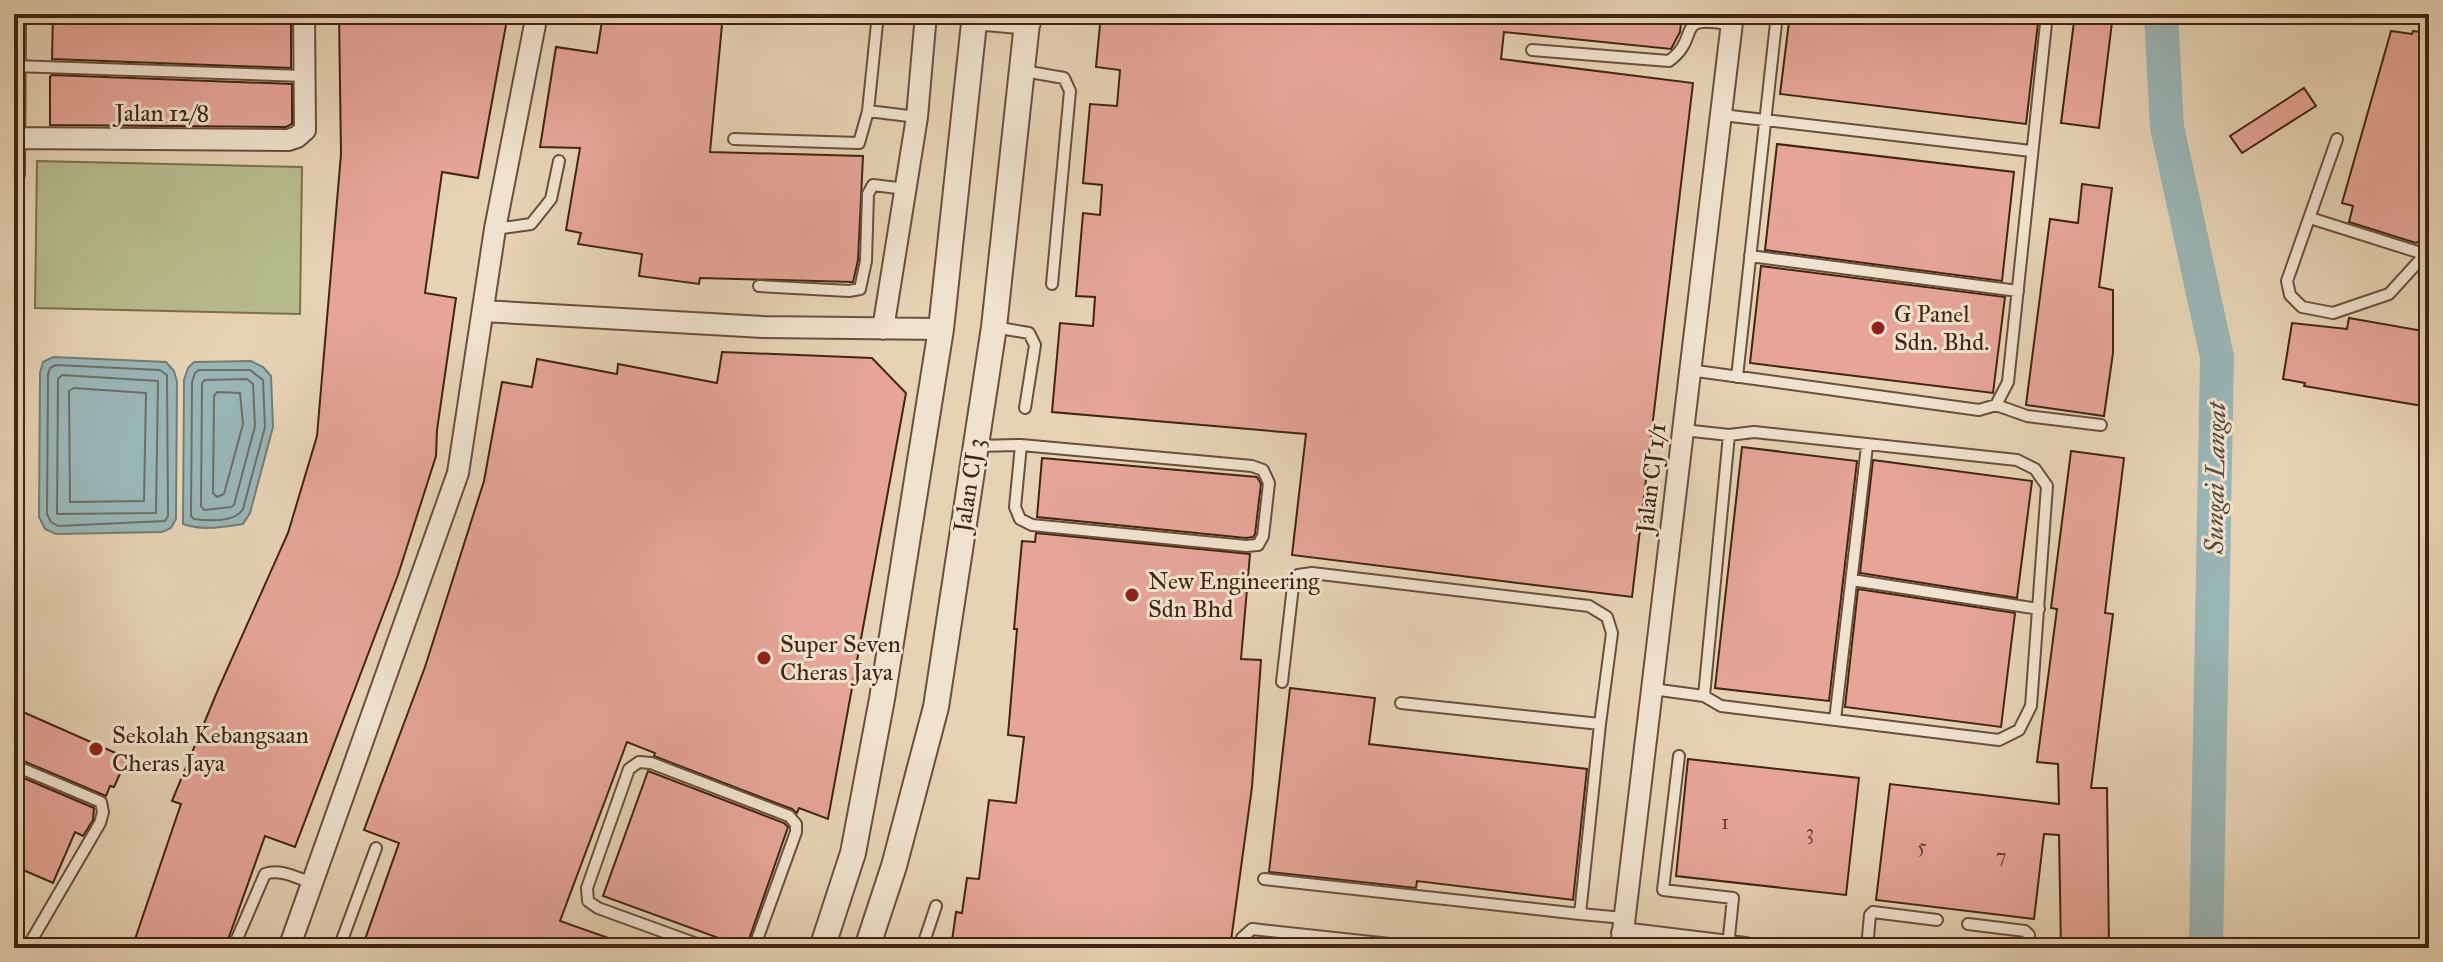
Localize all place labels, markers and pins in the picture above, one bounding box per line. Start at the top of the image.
place label: G Panel Sdn. Bhd. [1894,299,1989,357]
marker: G Panel Sdn. Bhd. [1869,319,1887,337]
place label: New Engineering Sdn Bhd [1148,566,1320,624]
marker: New Engineering Sdn Bhd [1123,586,1141,604]
place label: Super Seven Cheras Jaya [780,629,901,687]
marker: Super Seven Cheras Jaya [755,649,773,667]
place label: Sekolah Kebangsaan Cheras Jaya [112,720,309,778]
marker: Sekolah Kebangsaan Cheras Jaya [87,740,105,758]

